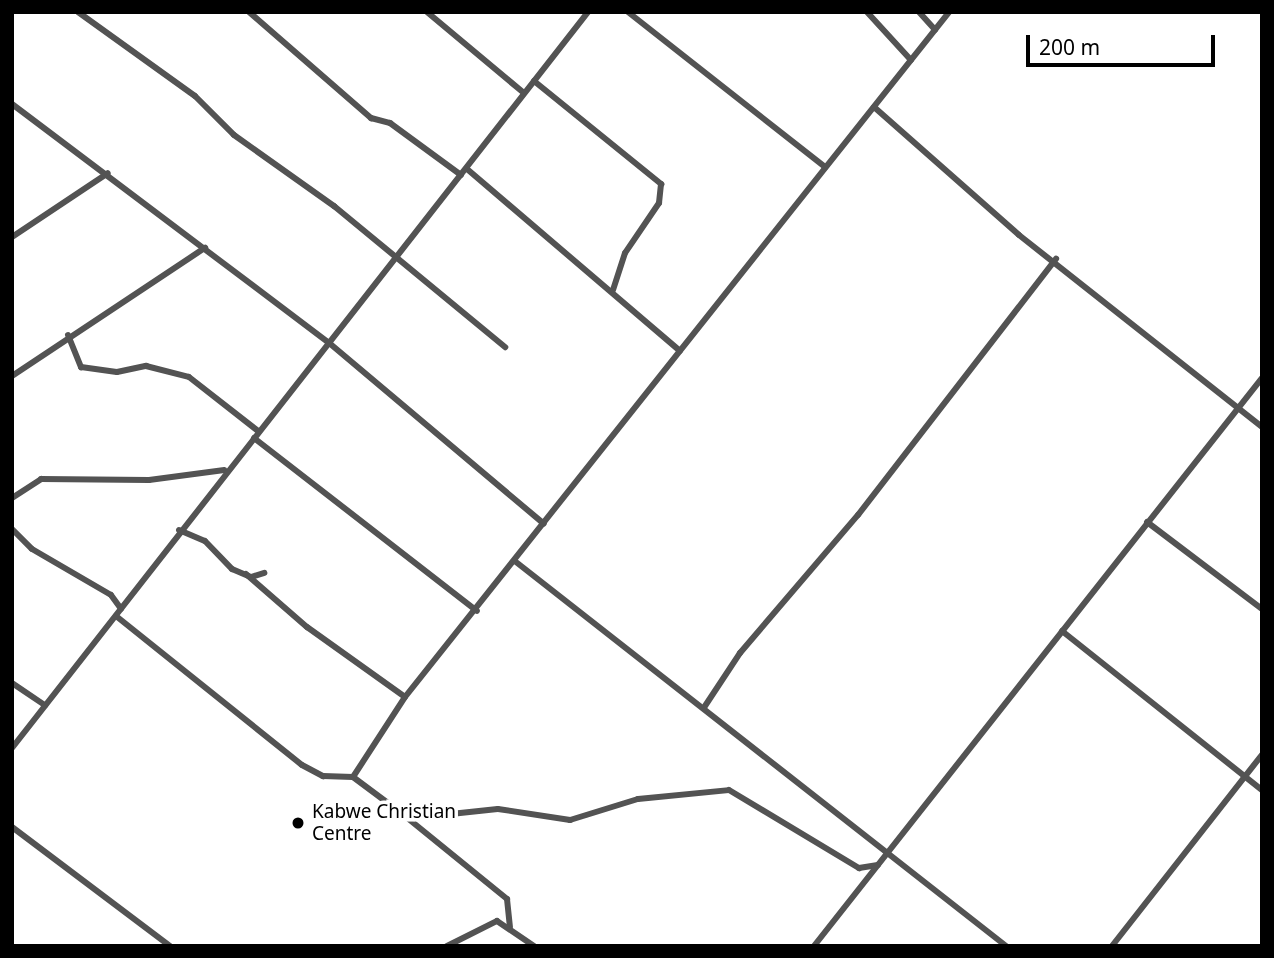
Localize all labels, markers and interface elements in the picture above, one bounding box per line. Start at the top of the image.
scale bar [1029,21,1218,65]
text: 200 m [1039,33,1100,61]
place label: Kabwe Christian Centre [312,801,456,845]
marker: Kabwe Christian Centre [290,815,306,831]

